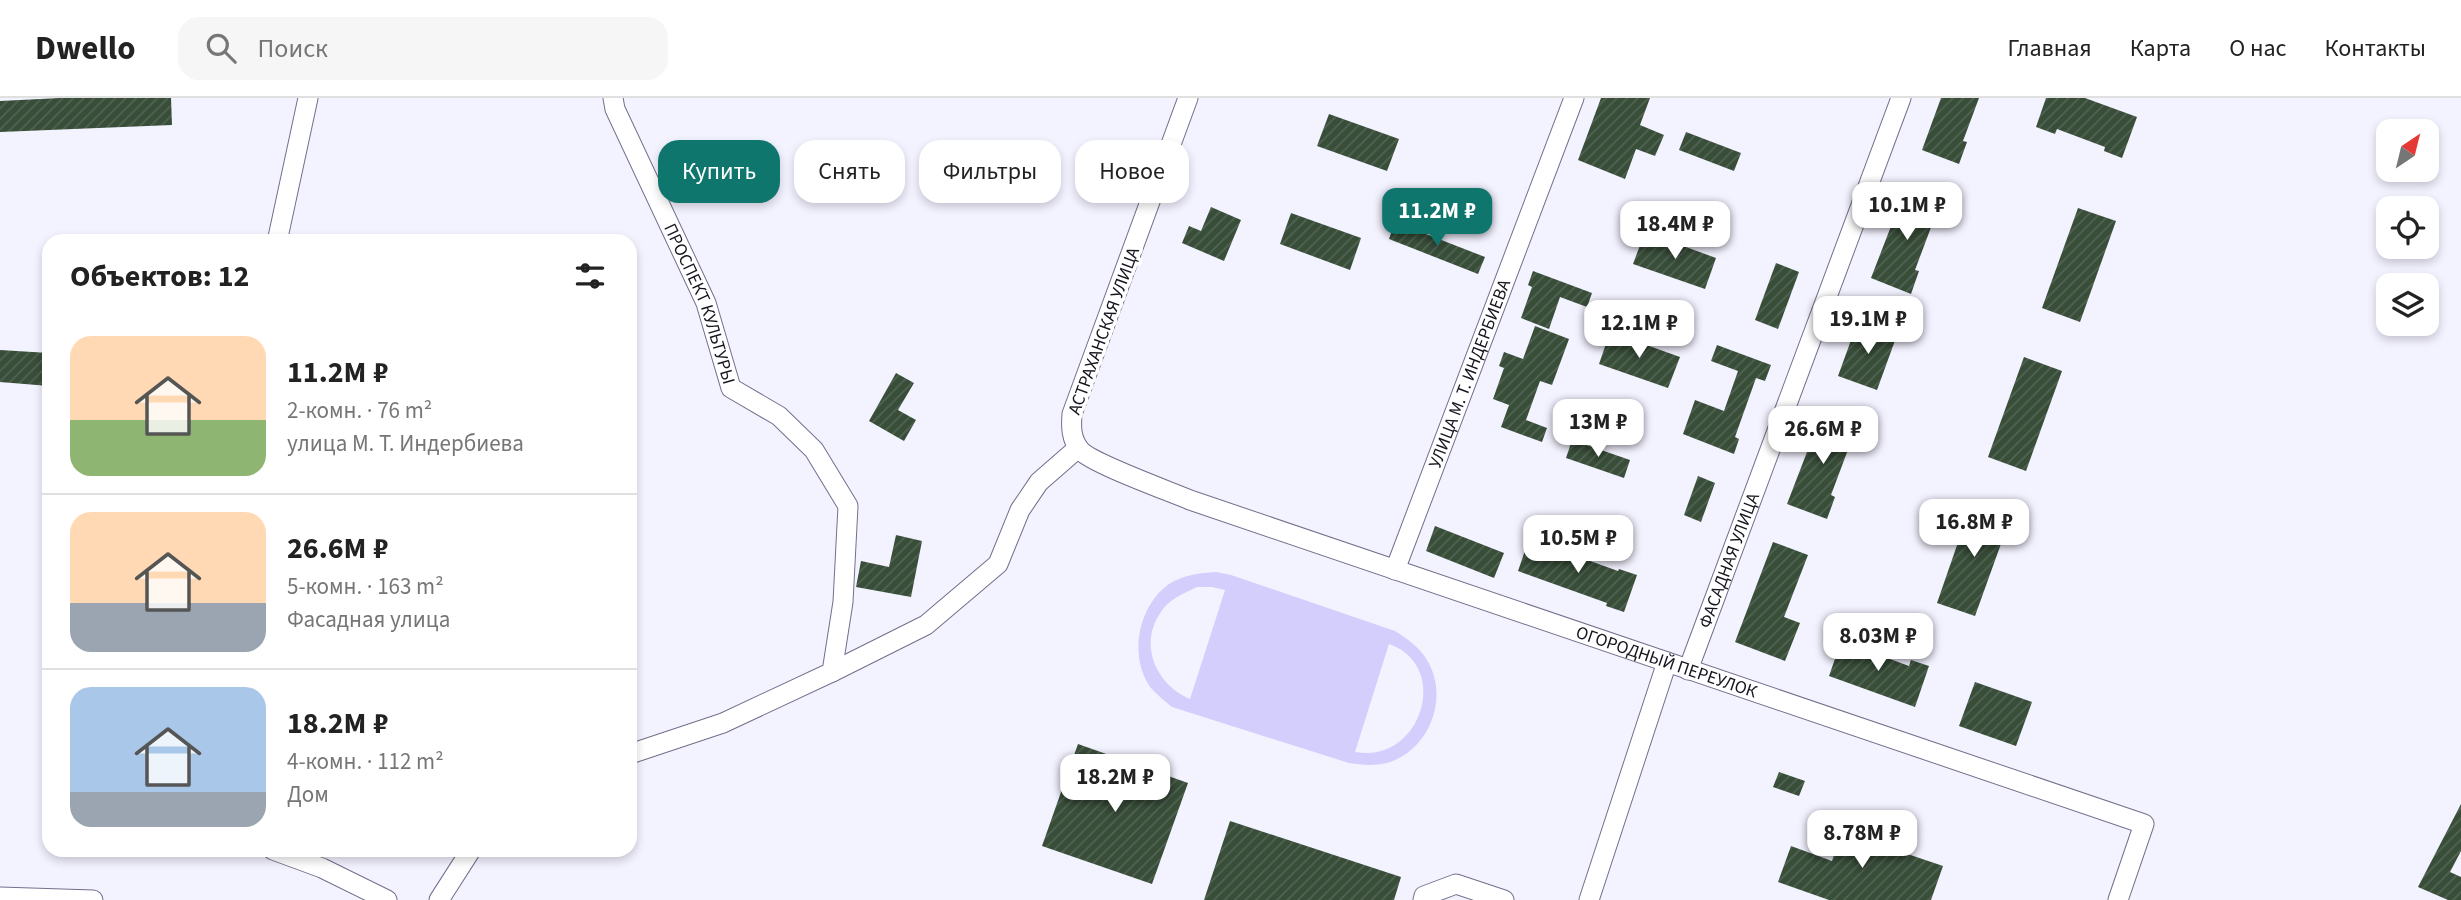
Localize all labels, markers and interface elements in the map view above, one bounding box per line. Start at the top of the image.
search box [178,17,668,80]
text: Dwello [35,25,136,72]
icon: search [202,29,240,67]
text: Поиск [258,30,328,67]
text: Главная [2007,31,2092,66]
text: Карта [2130,31,2191,66]
text: О нас [2229,31,2286,66]
text: Контакты [2324,31,2426,66]
north arrow [2376,119,2440,182]
map controls [2376,119,2439,336]
chip: Купить [658,140,780,203]
chip: Снять [794,140,905,203]
chip: Фильтры [919,140,1061,203]
chip: Новое [1075,140,1189,203]
pin: 10.1M ₽ [1842,183,1972,242]
pin: 11.2M ₽ [1372,188,1502,248]
text: 10.1M ₽ [1868,188,1946,221]
text: 11.2M ₽ [1398,194,1476,227]
button: locate [2376,196,2439,259]
pin: 18.4M ₽ [1610,202,1740,261]
text: 18.4M ₽ [1636,207,1714,240]
street label: ПРОСПЕКТ КУЛЬТУРЫ [658,219,742,387]
street label: АСТРАХАНСКАЯ УЛИЦА [1062,244,1146,418]
text: Объектов: 12 [70,255,249,298]
icon: filters [571,257,609,295]
button: layers [2376,273,2439,336]
street label: УЛИЦА М. Т. ИНДЕРБИЕВА [1422,275,1517,472]
pin: 19.1M ₽ [1803,296,1933,356]
pin: 12.1M ₽ [1574,300,1704,360]
text: 19.1M ₽ [1829,302,1907,335]
text: 12.1M ₽ [1600,306,1678,339]
text: 11.2M ₽ [287,351,388,394]
icon: home [126,364,210,448]
text: 2-комн. · 76 m² [287,394,432,427]
pin: 13M ₽ [1549,400,1647,459]
text: 13M ₽ [1569,405,1627,438]
pin: 26.6M ₽ [1758,406,1888,466]
text: 26.6M ₽ [1784,412,1862,445]
text: улица М. Т. Индербиева [287,427,524,460]
street label: ФАСАДНАЯ УЛИЦА [1692,489,1765,632]
pin: 16.8M ₽ [1909,500,2039,559]
text: 16.8M ₽ [1935,505,2013,538]
pin: 10.5M ₽ [1513,516,1643,575]
text: 10.5M ₽ [1539,521,1617,554]
text: 26.6M ₽ [287,527,388,570]
icon: home [126,540,210,624]
text: 5-комн. · 163 m² [287,570,444,603]
text: Фасадная улица [287,603,450,636]
pin: 8.03M ₽ [1813,614,1943,673]
text: 8.03M ₽ [1839,619,1917,652]
street label: ОГОРОДНЫЙ ПЕРЕУЛОК [1573,620,1761,704]
text: 18.2M ₽ [287,702,388,745]
icon: home [126,715,210,799]
text: 4-комн. · 112 m² [287,745,444,778]
pin: 18.2M ₽ [1050,754,1180,814]
text: 18.2M ₽ [1076,760,1154,793]
text: Дом [287,778,329,811]
pin: 8.78M ₽ [1797,810,1927,870]
text: 8.78M ₽ [1823,816,1901,849]

